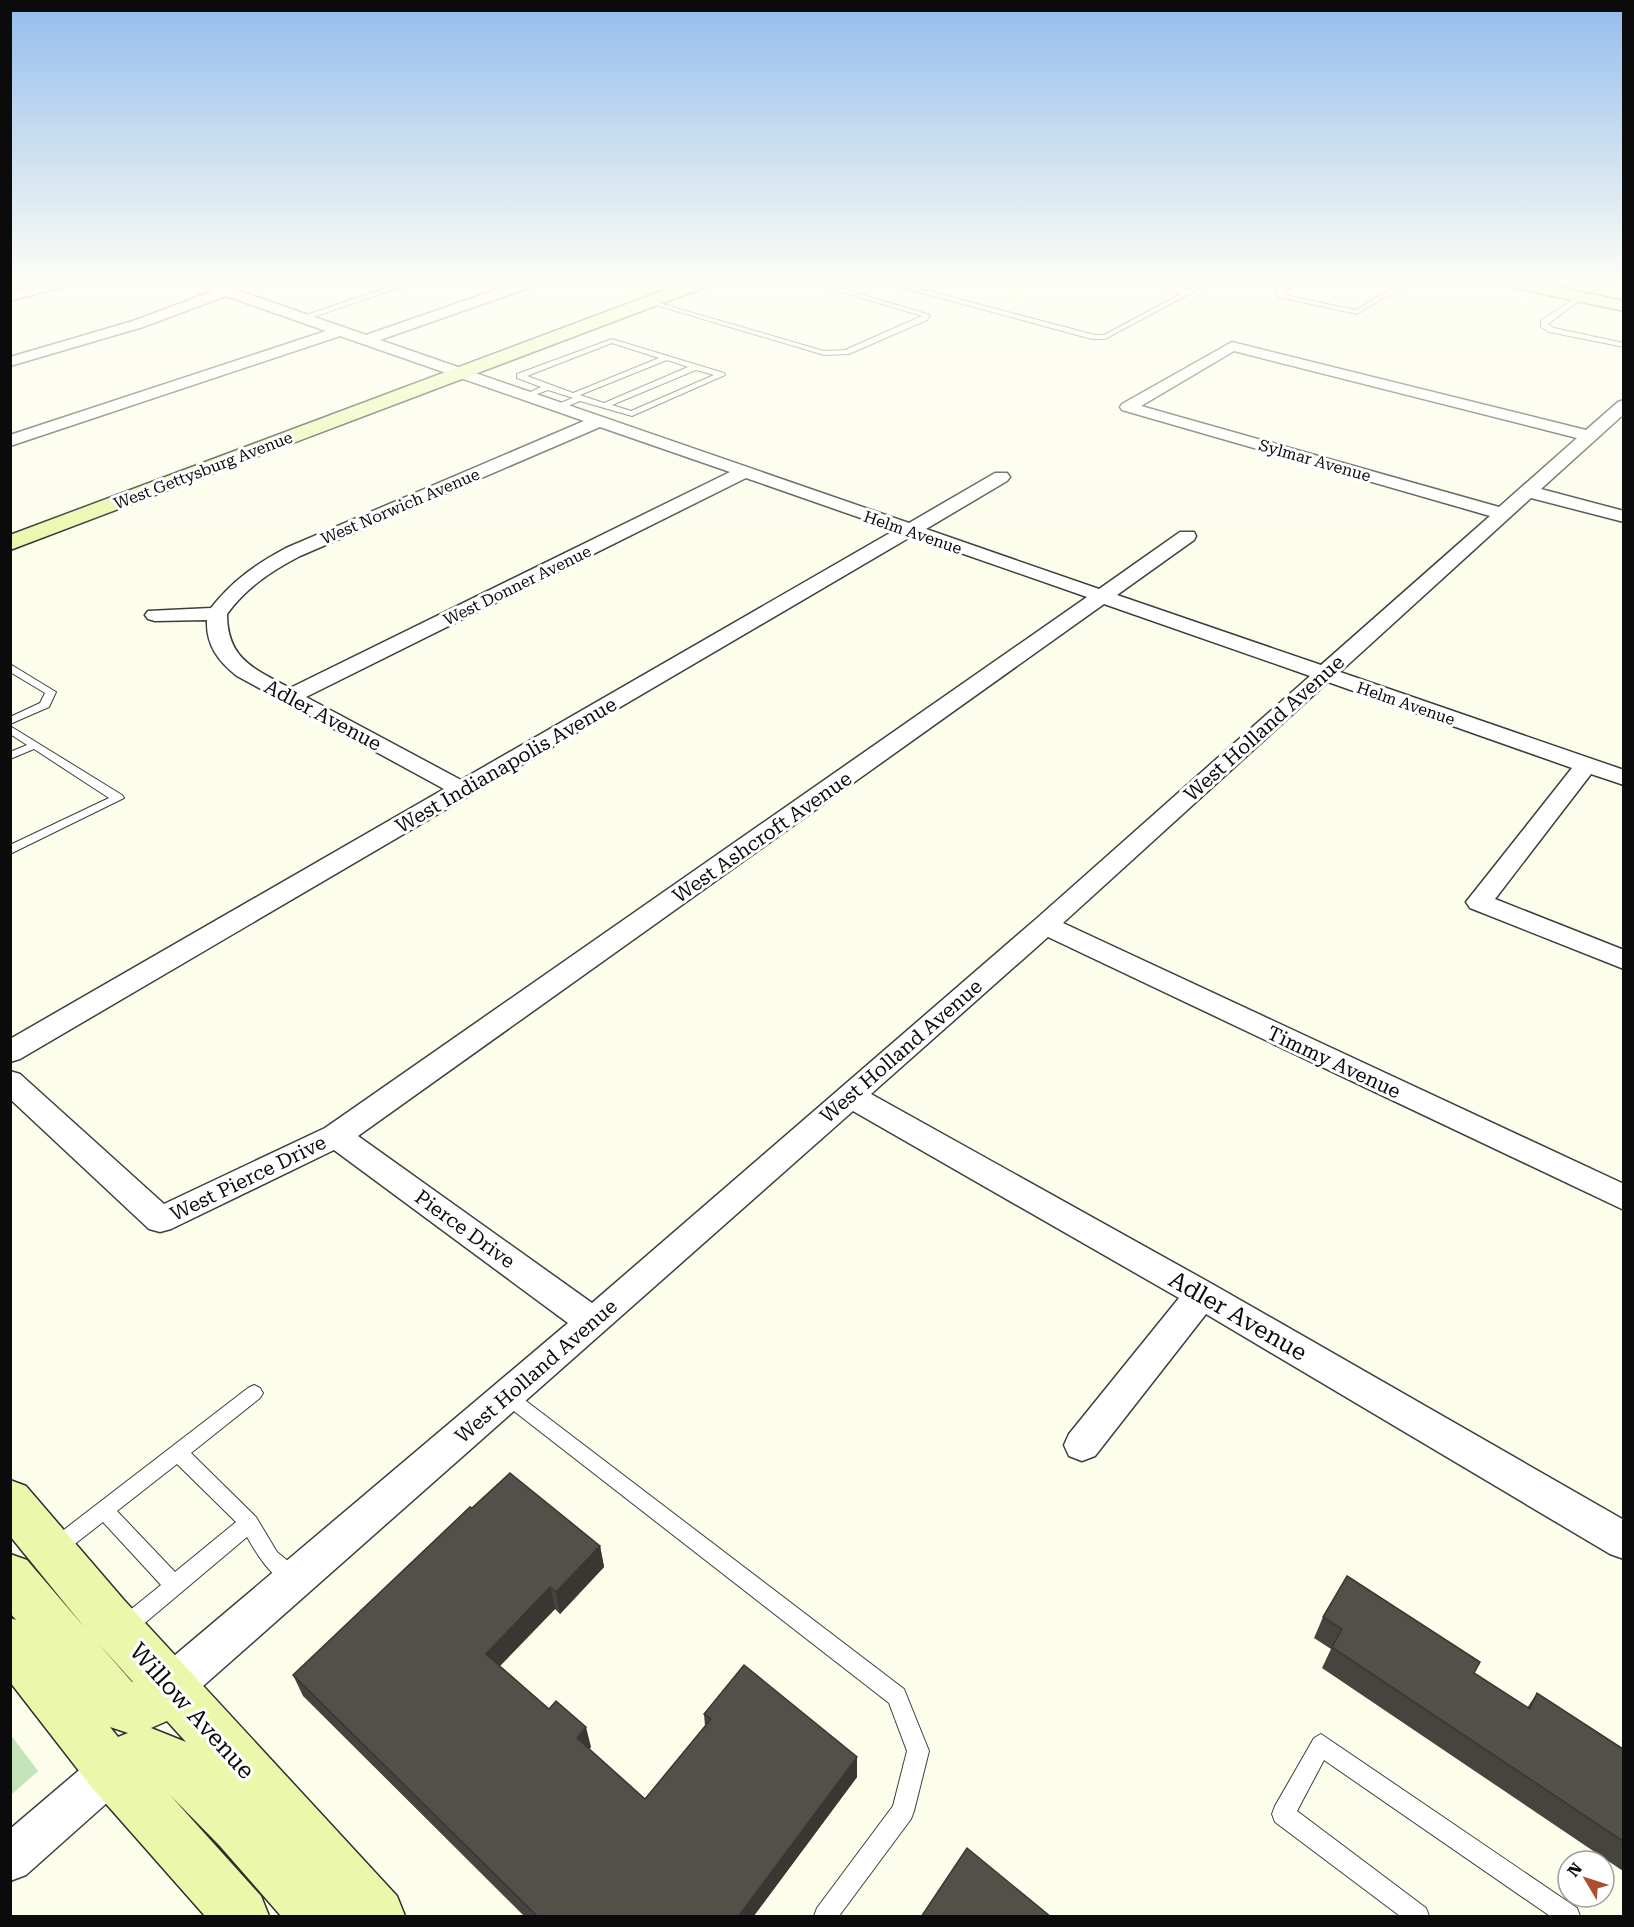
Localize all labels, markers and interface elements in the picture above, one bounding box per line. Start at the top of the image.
street label: West Gettysburg Avenue [111,428,295,513]
street label: Sylmar Avenue [1257,435,1373,486]
street label: West Norwich Avenue [318,464,483,548]
street label: Helm Avenue [861,507,965,558]
street label: West Donner Avenue [440,541,594,629]
street label: West Holland Avenue [1179,650,1349,806]
street label: Adler Avenue [260,674,386,756]
street label: Helm Avenue [1354,678,1458,729]
street label: West Indianapolis Avenue [391,692,621,838]
street label: West Ashcroft Avenue [668,766,856,908]
street label: West Holland Avenue [815,974,987,1128]
street label: Timmy Avenue [1263,1021,1405,1103]
street label: West Pierce Drive [166,1130,330,1226]
street label: Pierce Drive [410,1185,520,1273]
street label: Adler Avenue [1164,1265,1312,1367]
street label: West Holland Avenue [450,1294,622,1448]
street label: Willow Avenue [124,1637,260,1785]
north arrow [1556,1849,1616,1909]
text: N [1563,1859,1586,1881]

